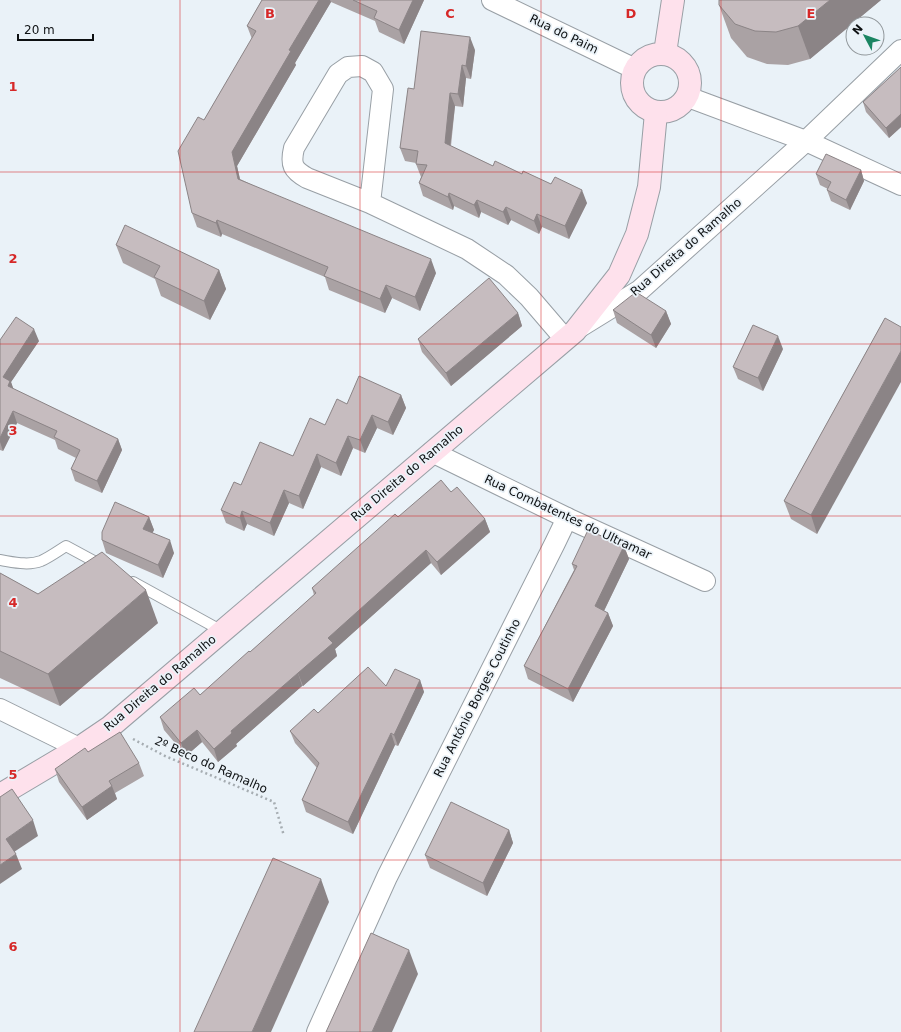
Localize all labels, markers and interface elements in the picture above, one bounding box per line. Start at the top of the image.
text: B [265,6,275,21]
text: C [445,6,455,21]
text: D [626,6,637,21]
text: E [807,6,815,21]
street label: Rua do Paim [527,11,601,57]
scale bar [18,16,93,42]
north arrow [845,16,885,56]
text: N [850,22,866,38]
text: 20 m [24,23,55,37]
text: 1 [8,79,18,94]
street label: Rua Direita do Ramalho [628,195,744,299]
text: 2 [8,251,18,266]
street label: Rua Direita do Ramalho [348,422,466,524]
text: 3 [8,423,18,438]
street label: Rua Combatentes do Ultramar [482,472,654,562]
text: 4 [8,595,18,610]
street label: Rua António Borges Coutinho [431,616,523,780]
street label: Rua Direita do Ramalho [101,632,219,734]
street label: 2º Beco do Ramalho [152,734,270,796]
text: 5 [8,767,18,782]
text: 6 [8,939,18,954]

